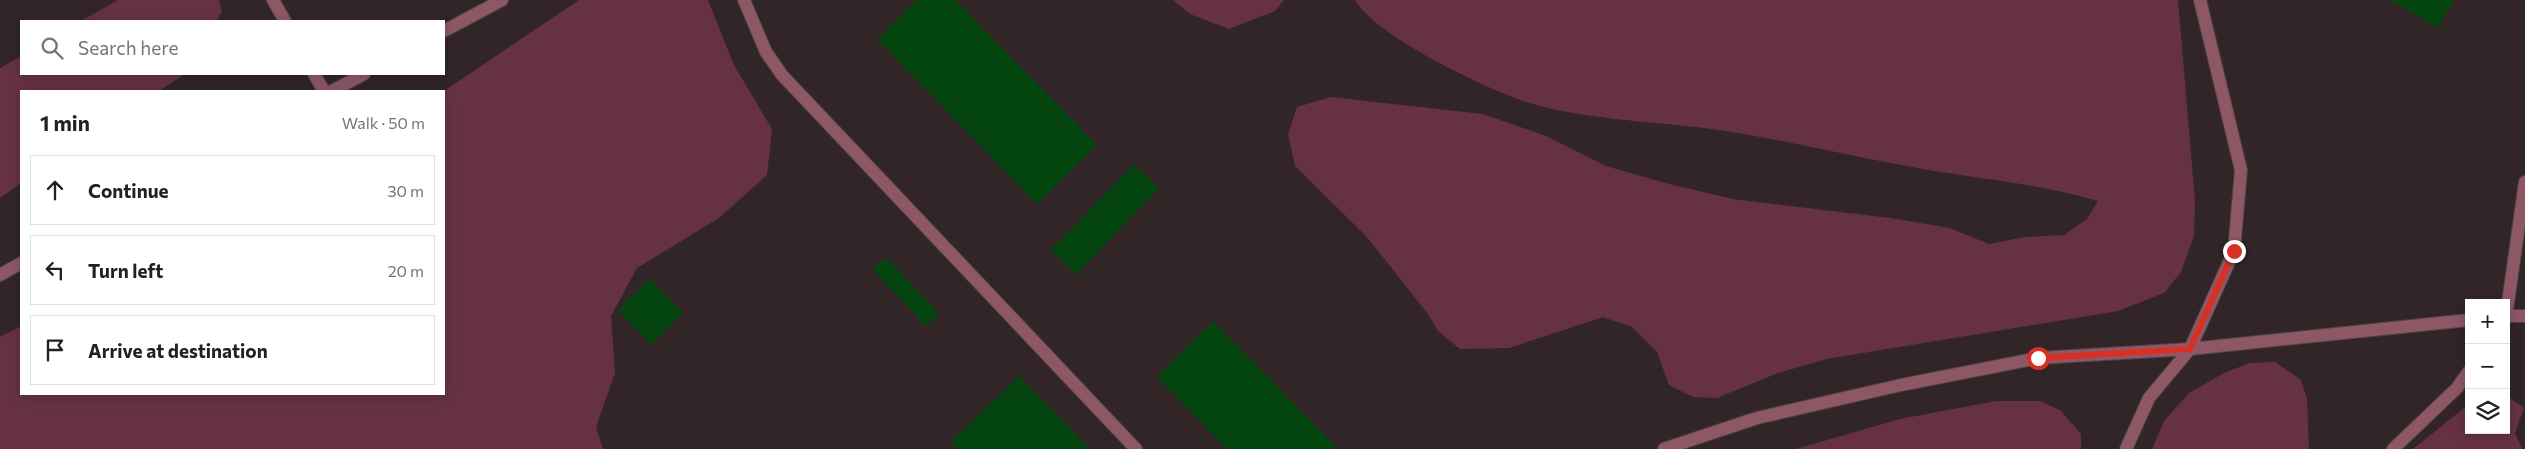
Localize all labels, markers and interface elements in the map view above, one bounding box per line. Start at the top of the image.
search box [20,20,445,75]
icon: search [38,34,66,62]
text: Search here [78,36,178,59]
text: 1 min [40,110,90,135]
text: Walk · 50 m [342,113,425,132]
icon: ahead [41,176,69,204]
text: Continue [88,179,168,202]
text: 30 m [387,181,424,200]
route end [2223,240,2246,263]
icon: left [41,256,69,284]
text: Turn left [88,259,163,282]
text: 20 m [388,261,424,280]
map controls [2465,299,2510,434]
button: + [2465,299,2510,344]
icon: arrive [41,336,69,364]
text: Arrive at destination [88,339,268,362]
button: − [2465,344,2510,389]
route start [2027,347,2050,370]
button: layers [2465,389,2510,434]

